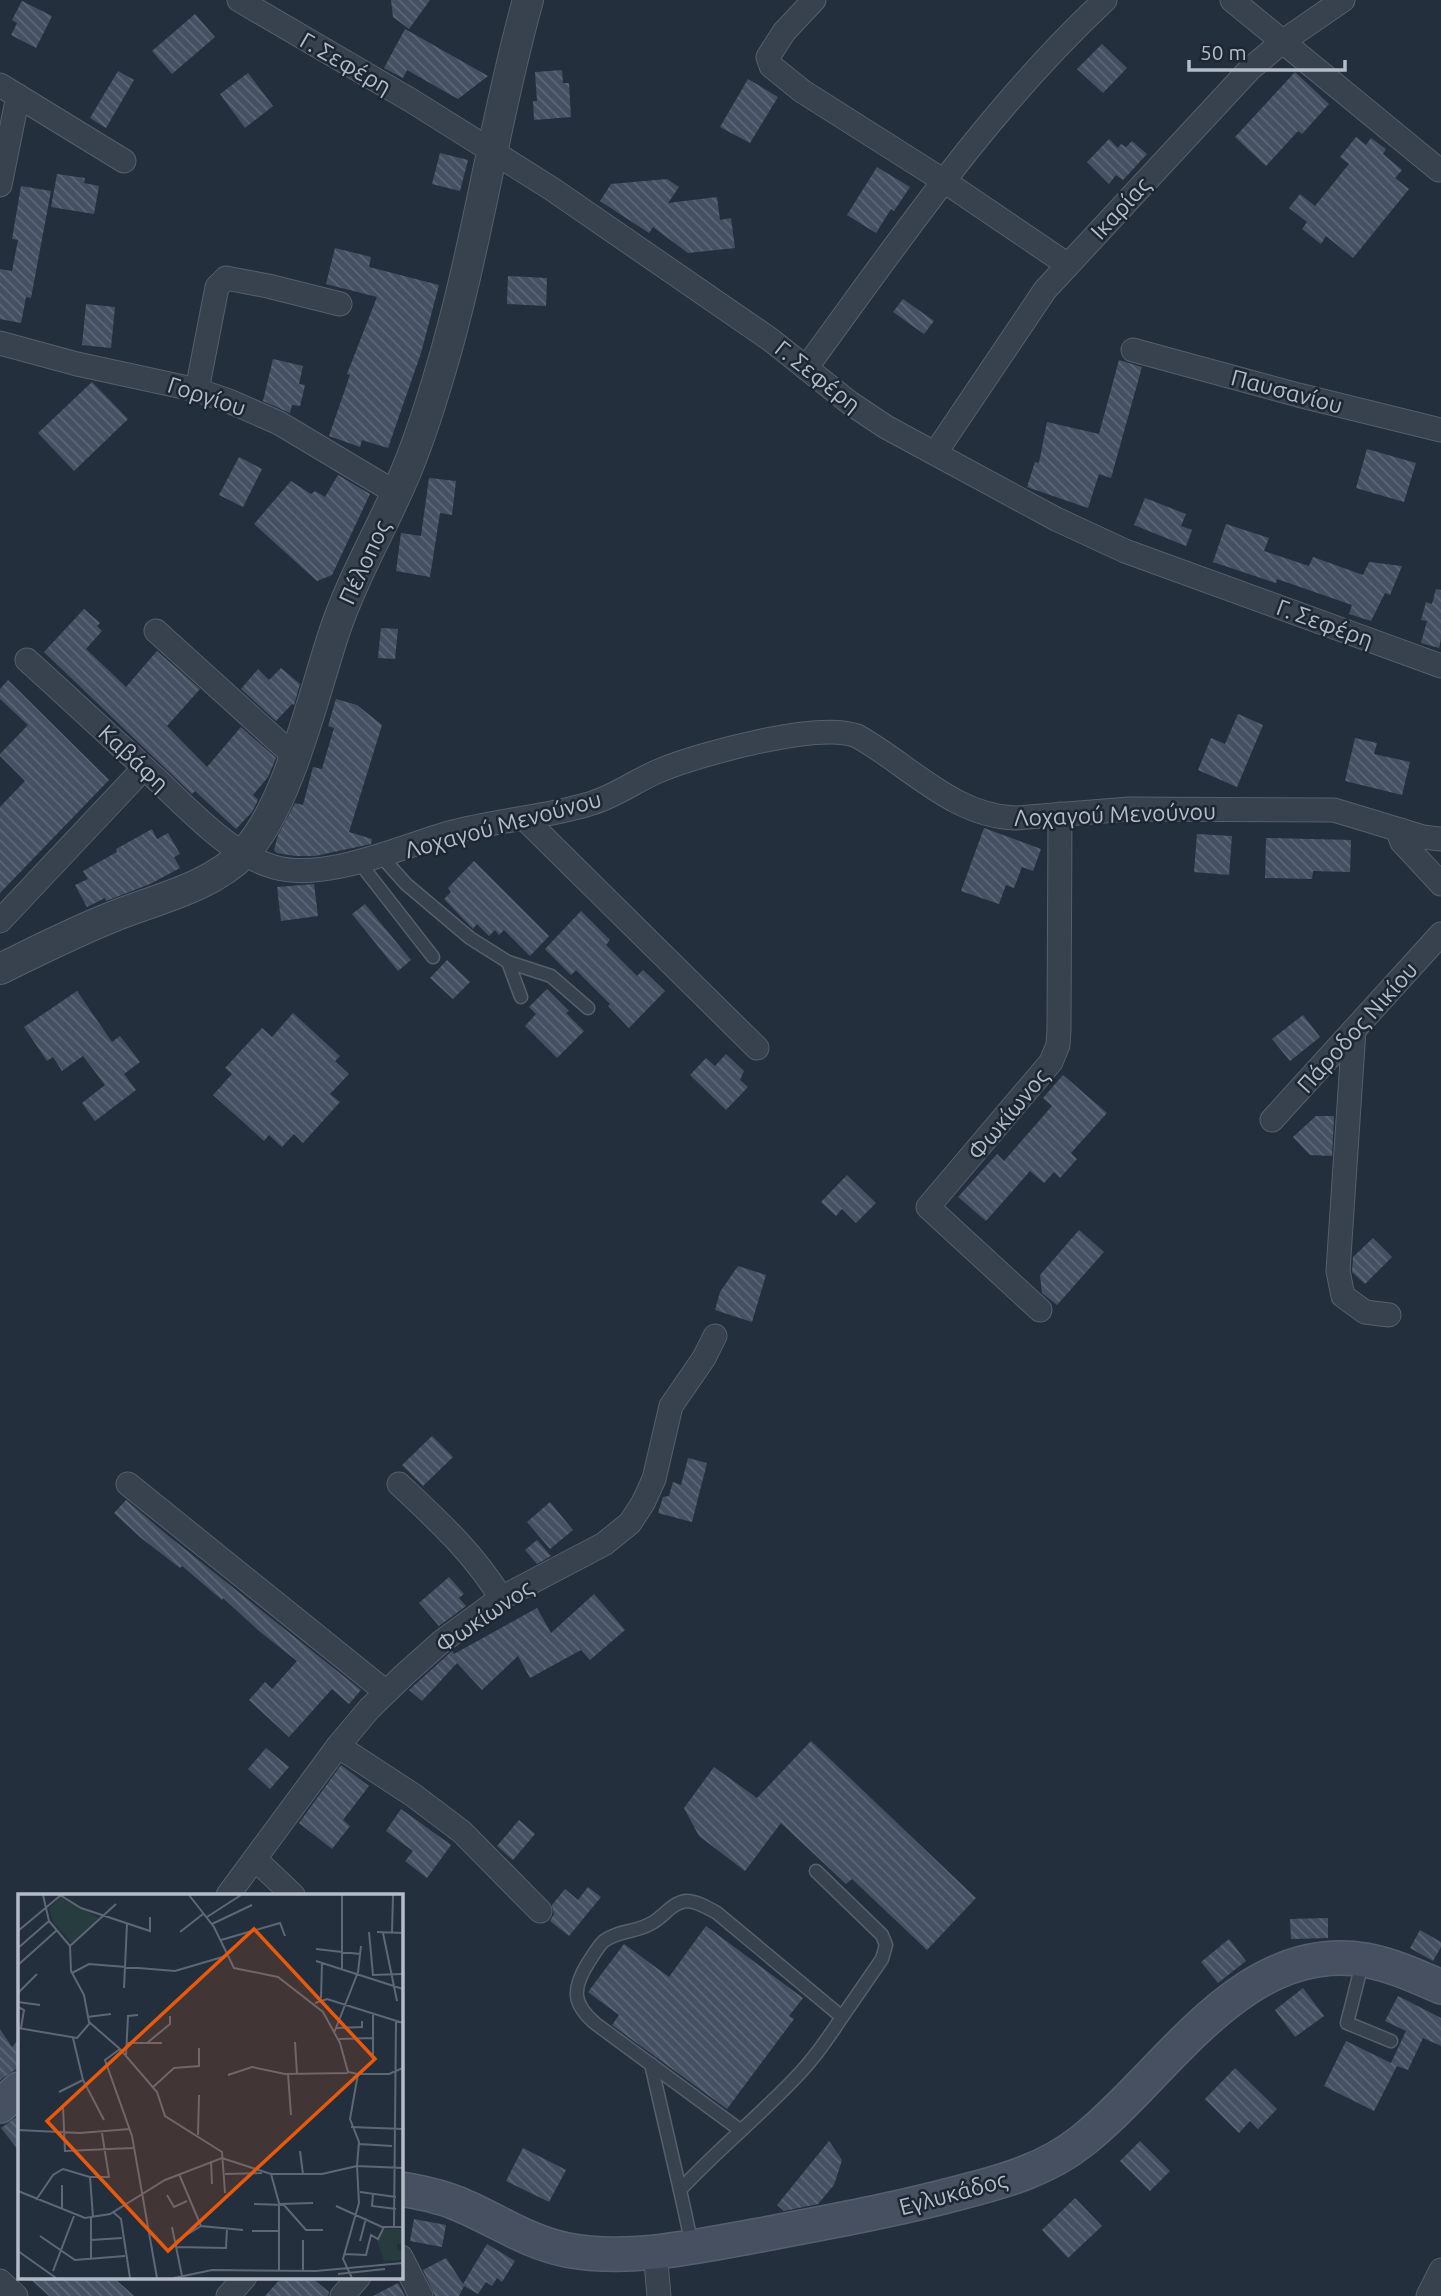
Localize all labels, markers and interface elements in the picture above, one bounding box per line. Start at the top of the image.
street label: Γ. Σεφέρη [296,27,396,99]
scale bar [1189,28,1345,72]
text: 50 m [1200,40,1247,64]
street label: Ικαρίας [1085,172,1155,245]
street label: Γ. Σεφέρη [771,335,865,417]
street label: Παυσανίου [1229,364,1345,418]
street label: Γοργίου [165,372,249,420]
street label: Πέλοπος [334,516,395,608]
street label: Γ. Σεφέρη [1273,594,1377,652]
street label: Καβάφη [94,720,174,796]
street label: Λοχαγού Μενούνου [402,786,604,862]
street label: Λοχαγού Μενούνου [1013,798,1217,830]
street label: Πάροδος Νικίου [1292,957,1423,1098]
street label: Φωκίωνος [963,1063,1054,1165]
street label: Φωκίωνος [431,1575,538,1658]
inset map [18,1894,402,2278]
street label: Εγλυκάδος [896,2167,1010,2220]

